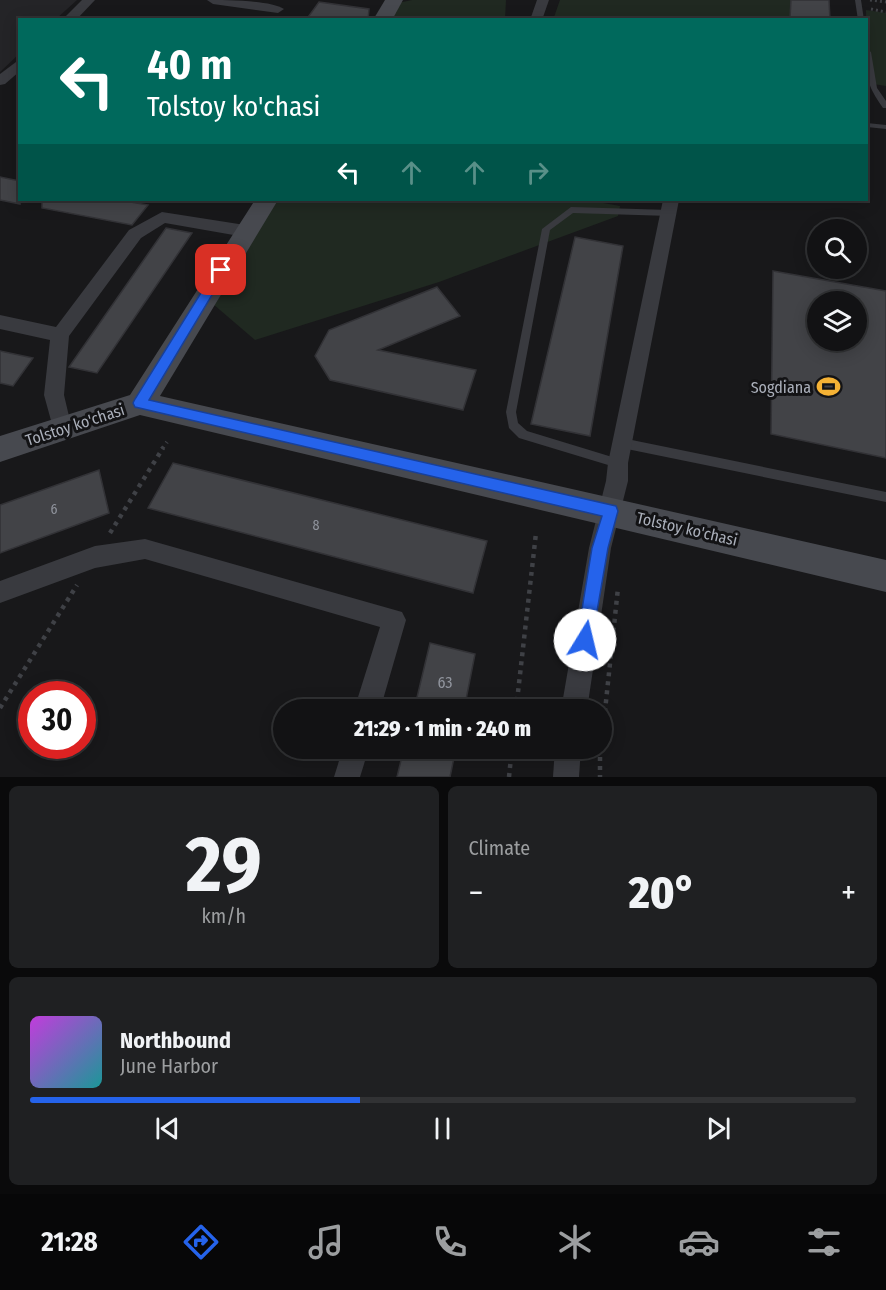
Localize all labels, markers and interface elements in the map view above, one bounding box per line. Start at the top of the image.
text: 40 m [147,40,232,90]
icon: left [48,42,126,120]
text: Tolstoy ko'chasi [147,91,320,123]
icon: left [332,156,365,189]
icon: ahead [395,156,428,189]
icon: ahead [458,156,491,189]
icon: right [521,156,554,189]
map controls [807,219,867,351]
button: search [807,219,867,279]
pin [195,244,246,295]
icon: arrive [204,253,237,286]
button: layers [807,291,867,351]
sports icon: Sogdiana [816,374,842,400]
place label: Sogdiana [751,378,811,397]
street label: Tolstoy ko'chasi [23,400,127,450]
house number: 6 [51,501,58,518]
street label: Tolstoy ko'chasi [635,508,739,550]
house number: 8 [313,517,320,534]
position arrow [553,608,617,672]
house number: 63 [437,673,453,692]
speed limit sign: 30 [18,681,96,759]
text: 21:29 · 1 min · 240 m [354,715,531,742]
text: 29 [186,818,262,912]
text: Climate [469,836,530,860]
text: 20° [629,866,696,920]
text: − [469,873,483,913]
text: + [841,873,856,913]
text: km/h [201,904,246,928]
text: Northbound [120,1027,231,1054]
text: June Harbor [120,1054,218,1078]
icon: previous [151,1112,184,1145]
icon: pause [426,1112,459,1145]
icon: next [702,1112,735,1145]
icon: directions [180,1221,222,1263]
icon: music [305,1221,347,1263]
icon: phone [429,1221,471,1263]
icon: climate [554,1221,596,1263]
icon: car [678,1221,720,1263]
icon: filters [803,1221,845,1263]
text: 21:28 [41,1226,98,1258]

